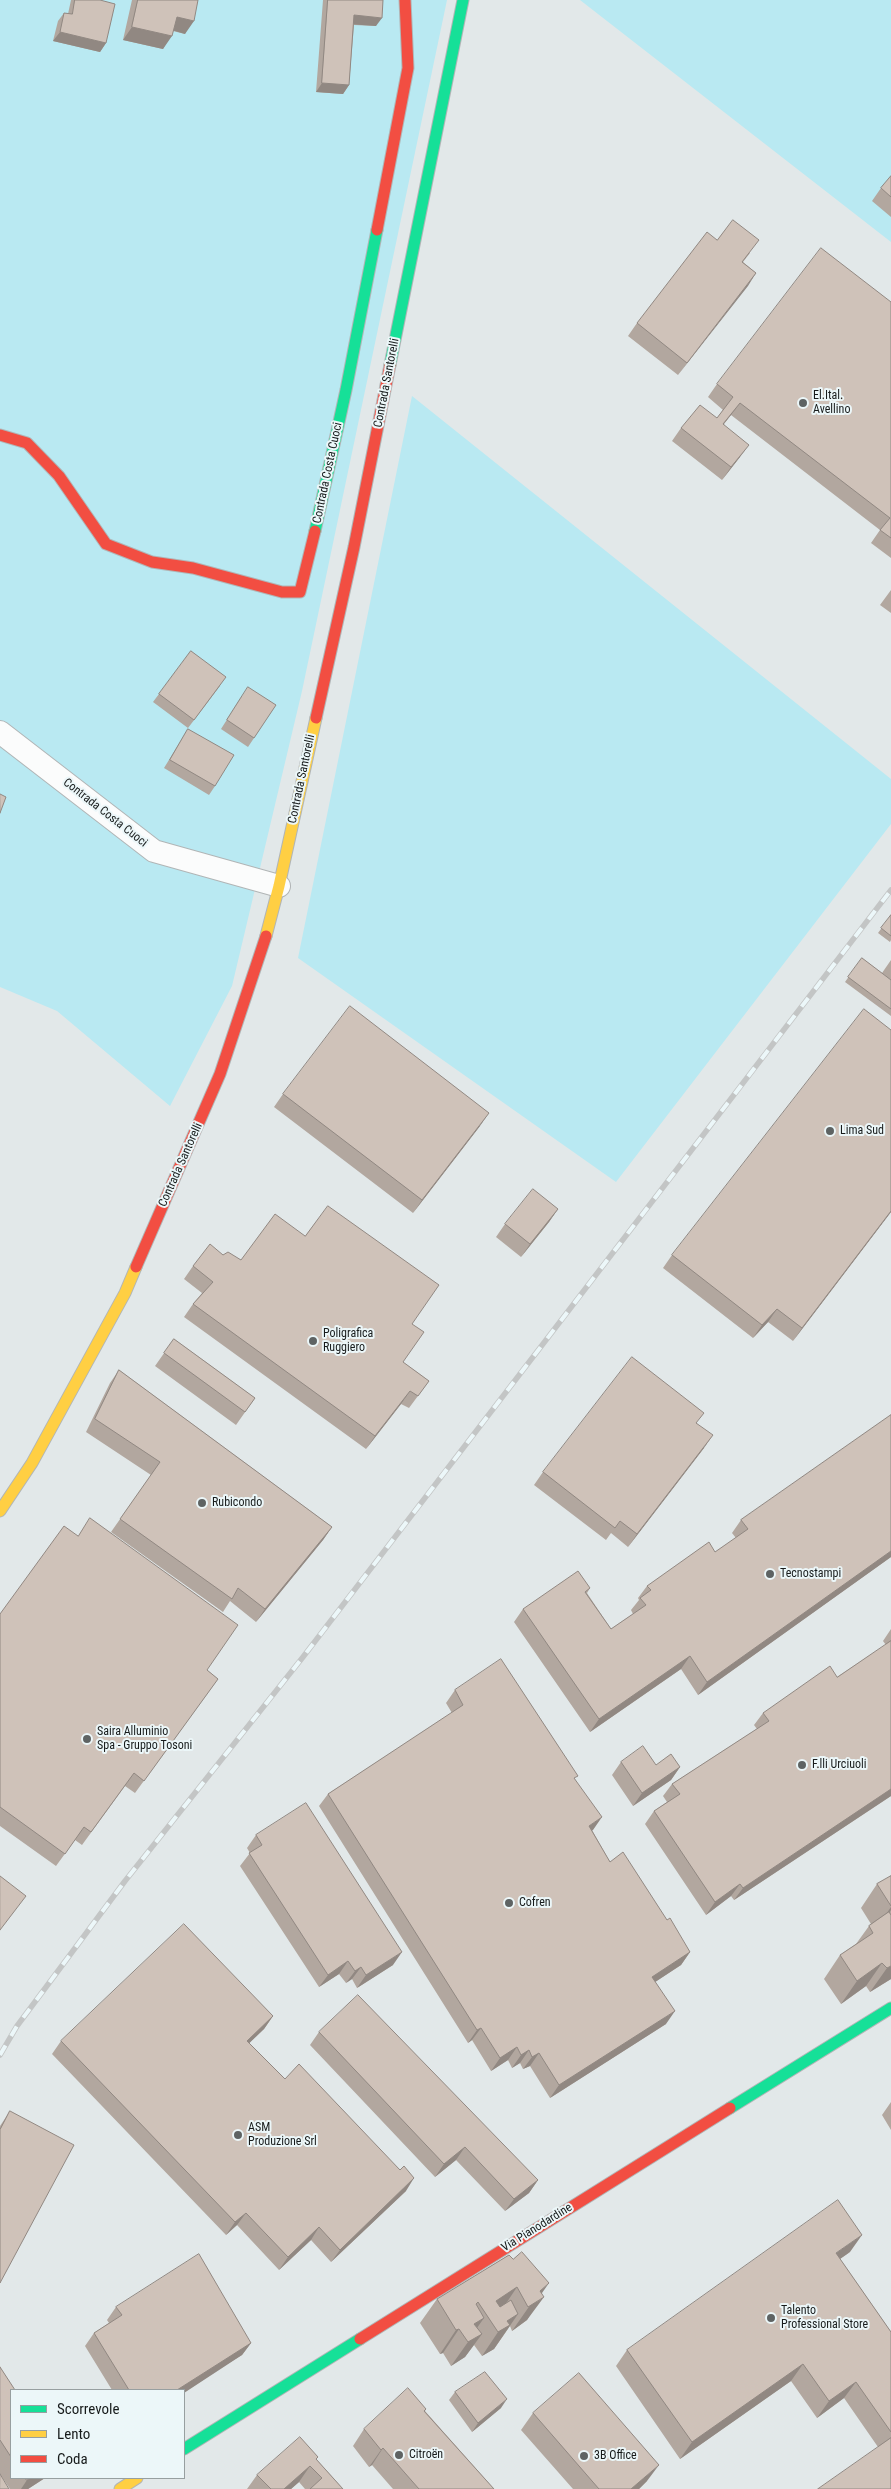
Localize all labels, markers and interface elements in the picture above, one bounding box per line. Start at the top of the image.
street label: Contrada Santorelli [371,337,403,429]
place label: El.Ital. Avellino [813,389,850,417]
marker: El.Ital. Avellino [797,397,809,409]
street label: Contrada Costa Cuoci [310,421,346,525]
street label: Contrada Santorelli [286,733,318,825]
street label: Contrada Costa Cuoci [60,776,150,850]
street label: Contrada Santorelli [156,1121,206,1209]
place label: Lima Sud [840,1124,884,1138]
marker: Lima Sud [824,1125,836,1137]
place label: Poligrafica Ruggiero [323,1327,373,1355]
marker: Poligrafica Ruggiero [307,1335,319,1347]
place label: Rubicondo [212,1496,262,1510]
marker: Rubicondo [196,1497,208,1509]
place label: Tecnostampi [780,1567,841,1581]
marker: Tecnostampi [764,1568,776,1580]
place label: Saira Alluminio Spa - Gruppo Tosoni [97,1725,192,1753]
marker: Saira Alluminio Spa - Gruppo Tosoni [81,1733,93,1745]
place label: F.lli Urciuoli [812,1758,866,1772]
marker: F.lli Urciuoli [796,1759,808,1771]
place label: Cofren [519,1896,551,1910]
marker: Cofren [503,1897,515,1909]
place label: ASM Produzione Srl [248,2121,317,2149]
marker: ASM Produzione Srl [232,2129,244,2141]
street label: Via Pianodardine [499,2201,575,2255]
place label: Talento Professional Store [781,2304,868,2332]
marker: Talento Professional Store [765,2312,777,2324]
legend [10,2389,185,2479]
text: Scorrevole [57,2400,119,2418]
text: Lento [57,2425,90,2443]
place label: Citroën [409,2448,443,2462]
marker: Citroën [393,2449,405,2461]
place label: 3B Office [594,2449,637,2463]
text: Coda [57,2450,88,2468]
marker: 3B Office [578,2450,590,2462]

